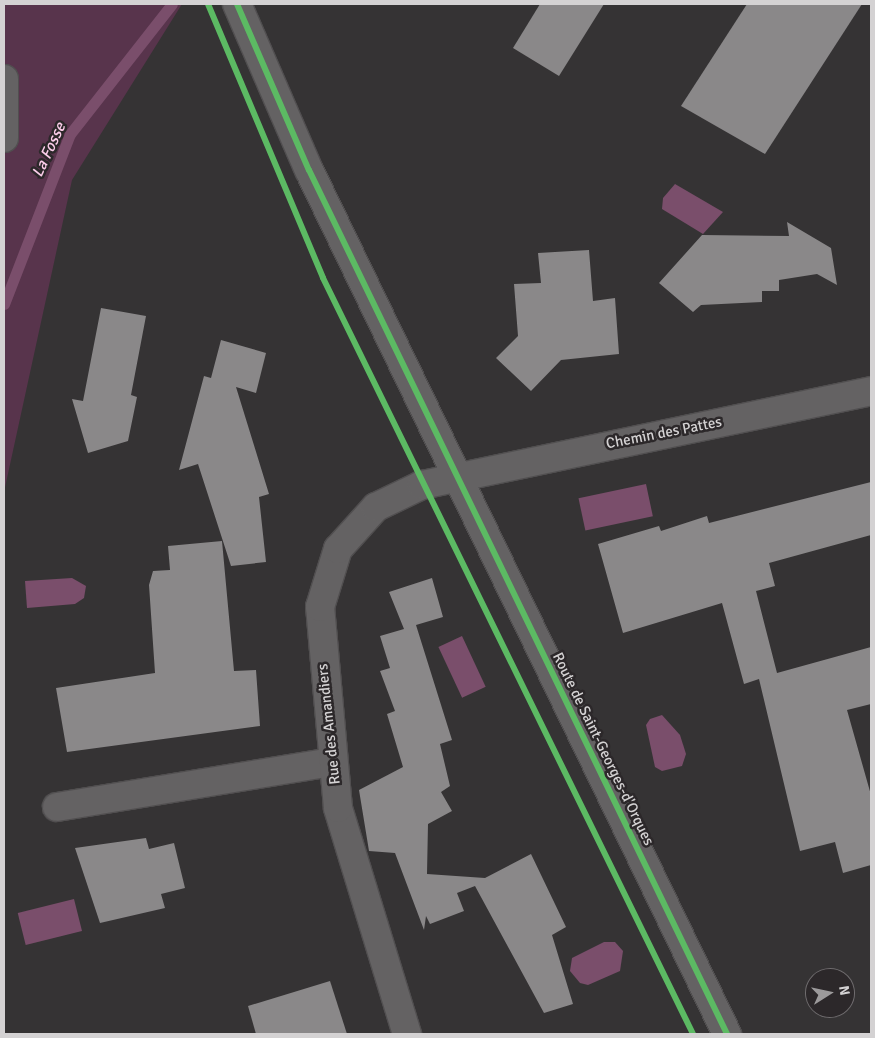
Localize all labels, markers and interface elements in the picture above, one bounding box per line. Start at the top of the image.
water label: La Fosse [28,120,70,180]
street label: Chemin des Pattes [605,413,723,453]
street label: Route de Saint-Georges-d'Orques [548,650,658,848]
street label: Rue des Amandiers [314,663,344,785]
north arrow [805,968,855,1018]
text: N [835,984,853,997]

